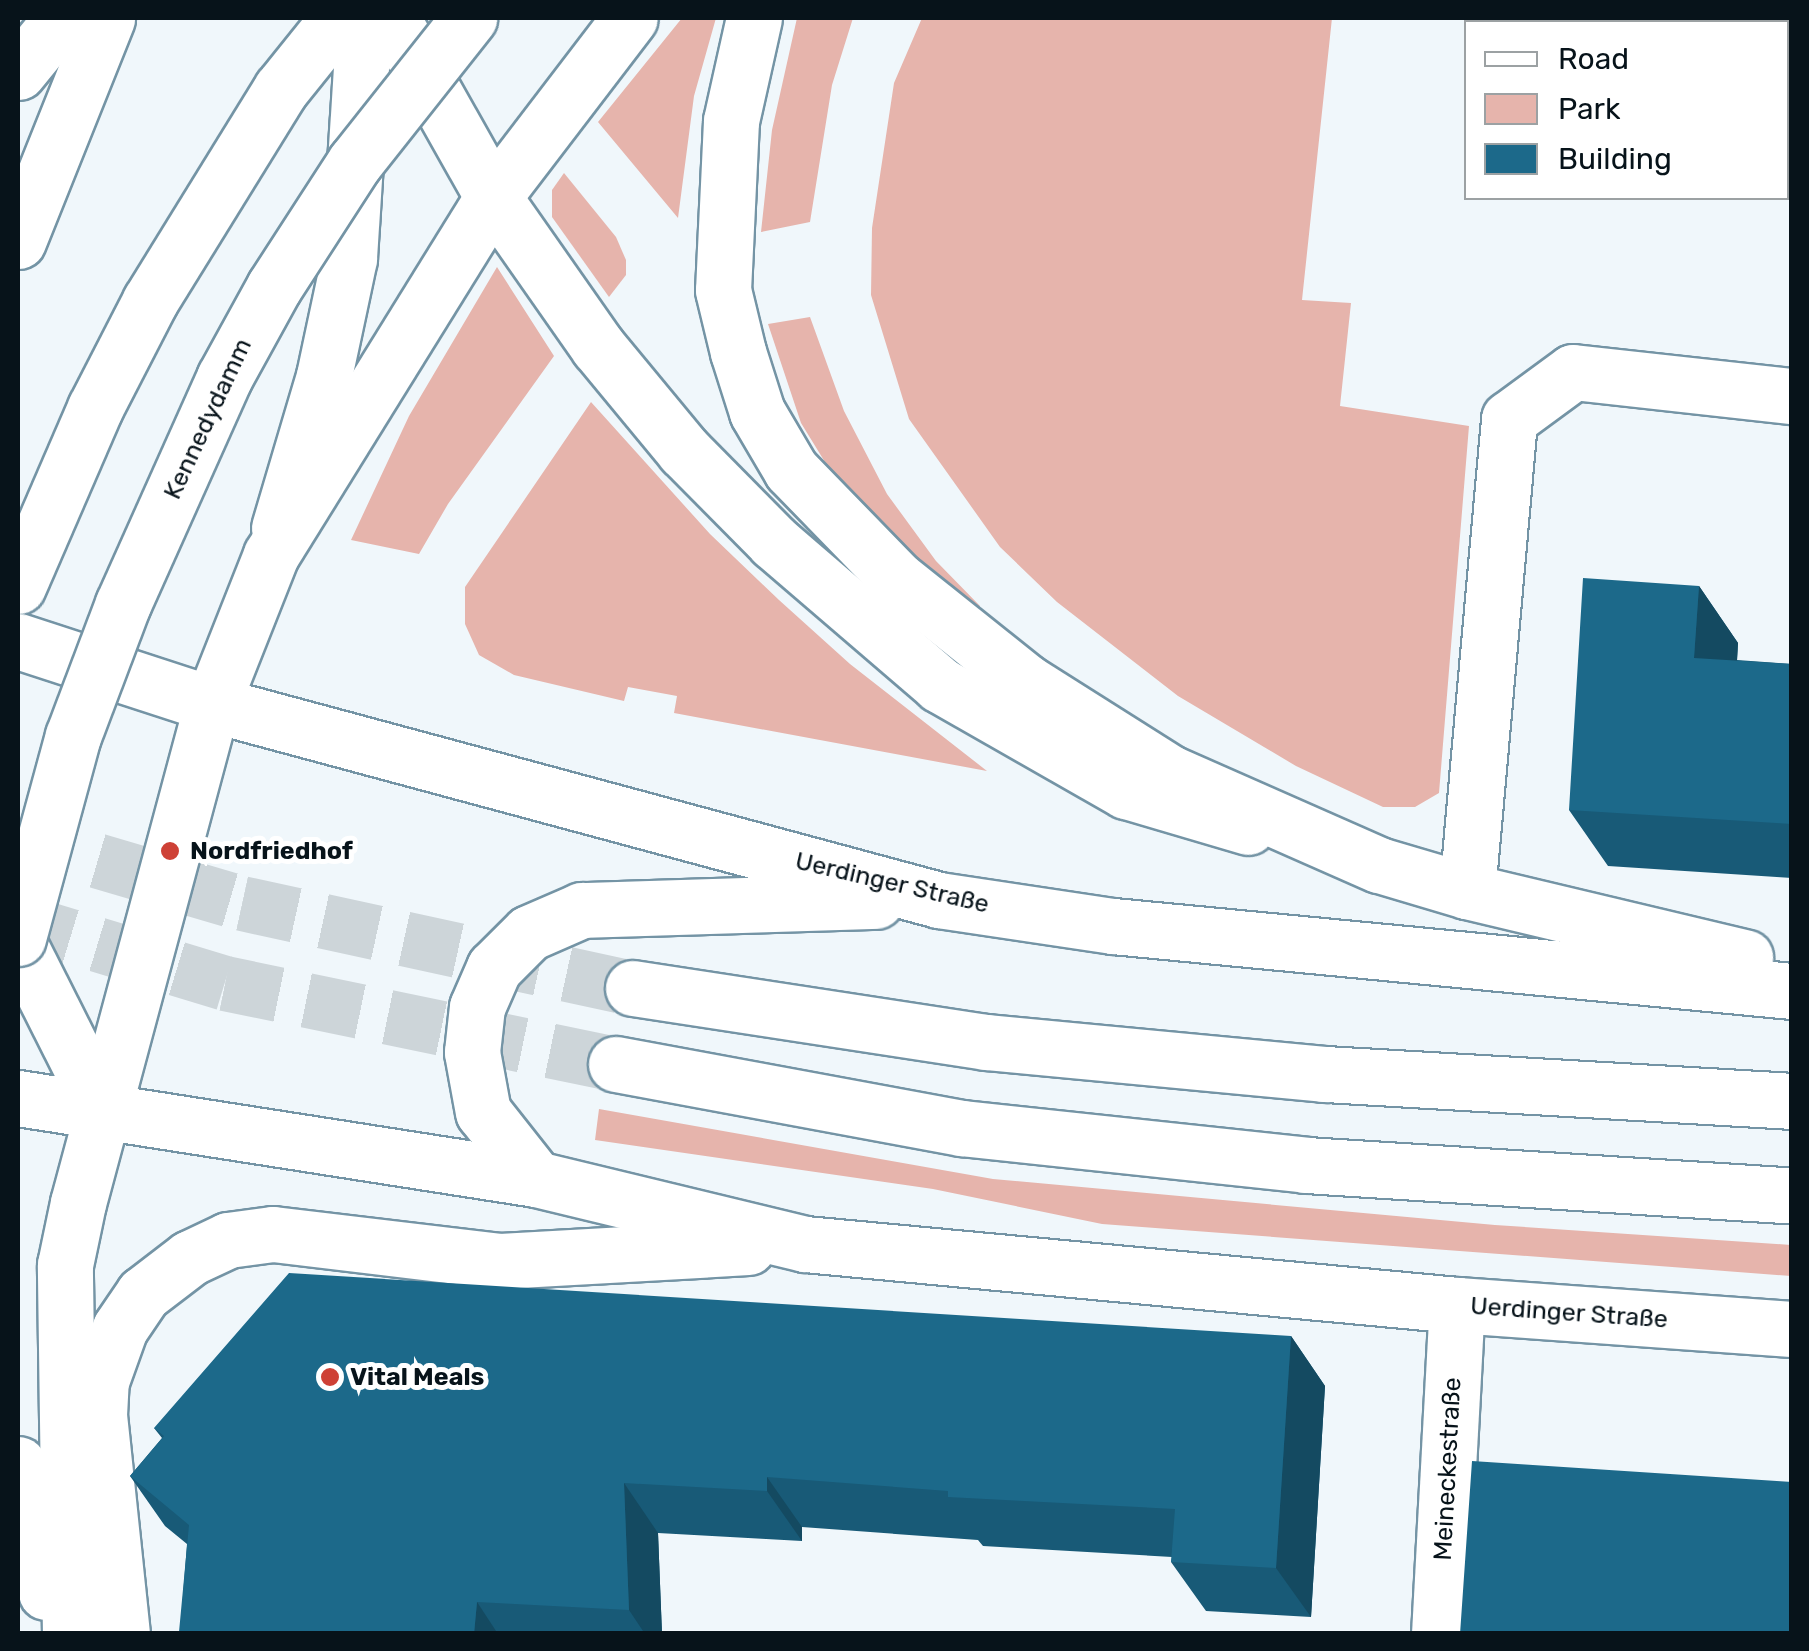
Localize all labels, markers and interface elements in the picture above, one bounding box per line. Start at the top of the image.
legend [1464,20,1789,200]
text: Road [1558,41,1629,77]
text: Park [1558,91,1620,127]
text: Building [1558,141,1672,177]
street label: Kennedydamm [158,334,258,504]
place label: Nordfriedhof [190,836,353,866]
marker: Nordfriedhof [159,840,181,862]
street label: Uerdinger Straße [792,846,992,920]
street label: Uerdinger Straße [1469,1291,1669,1335]
place label: Vital Meals [350,1362,484,1392]
marker: Vital Meals [319,1366,341,1388]
street label: Meineckestraße [1428,1377,1468,1561]

